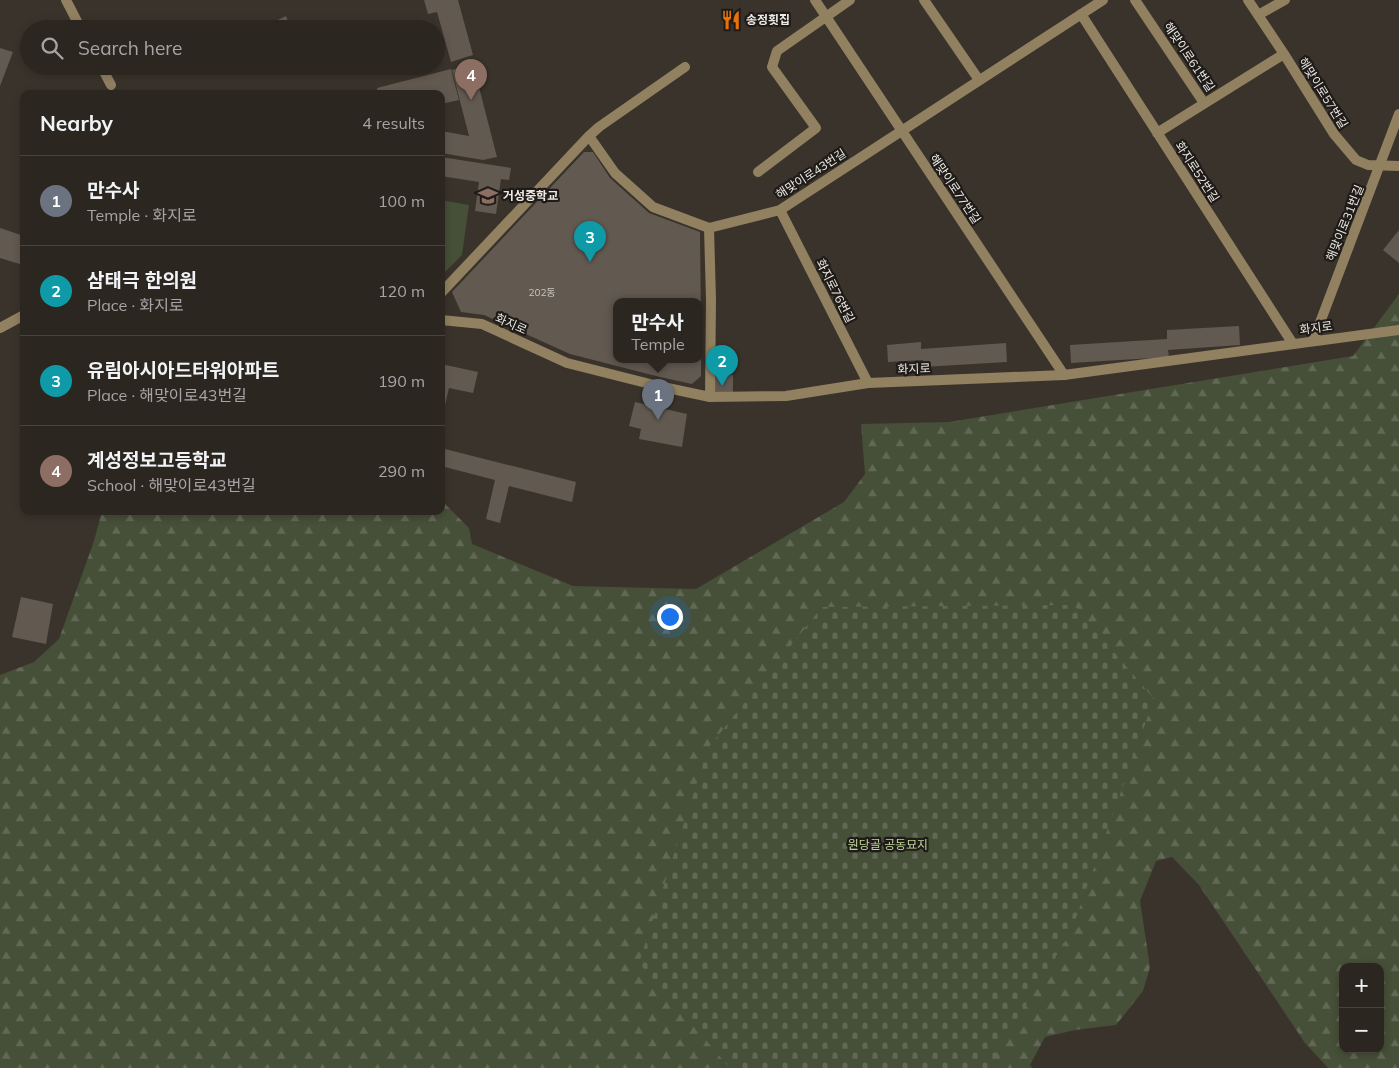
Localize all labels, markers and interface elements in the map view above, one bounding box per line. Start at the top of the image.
restaurant icon: 송정횟집 [720,9,742,31]
place label: 송정횟집 [746,12,790,27]
street label: 해맞이로61번길 [1161,19,1218,94]
search box [20,20,445,75]
icon: search [38,34,66,62]
text: Search here [78,36,182,60]
street label: 해맞이로57번길 [1296,55,1351,131]
pin: 4 [455,59,487,100]
text: Nearby [40,110,113,136]
text: 4 results [362,113,425,133]
street label: 화지로52번길 [1172,138,1223,205]
street label: 해맞이로43번길 [773,145,849,202]
street label: 해맞이로77번길 [927,151,984,226]
text: 만수사 [87,178,139,202]
street label: 해맞이로31번길 [1322,183,1367,263]
school or university icon: 거성중학교 [477,185,499,207]
place label: 거성중학교 [503,188,558,203]
text: 1 [51,191,61,211]
text: 100 m [378,191,425,211]
text: Temple · 화지로 [87,205,197,225]
pin: 3 [574,221,606,262]
street label: 화지로76번길 [813,256,858,325]
text: 삼태극 한의원 [87,268,197,292]
text: 2 [51,281,61,301]
text: 120 m [378,281,425,301]
house number: 202동 [528,286,556,299]
text: Place · 화지로 [87,295,184,315]
popup [613,298,703,363]
street label: 화지로 [493,310,529,337]
text: 만수사 [631,310,684,334]
street label: 화지로 [1299,318,1333,337]
text: Temple [631,334,685,354]
pin: 2 [706,345,738,386]
text: 유림아시아드타워아파트 [87,358,279,382]
street label: 화지로 [897,360,931,377]
text: 3 [51,371,61,391]
text: 190 m [378,371,425,391]
pin: 1 [642,379,674,420]
text: Place · 해맞이로43번길 [87,385,247,405]
text: 계성정보고등학교 [87,448,227,472]
text: 4 [51,461,61,481]
text: 290 m [378,461,425,481]
text: School · 해맞이로43번길 [87,475,256,495]
your location [657,604,683,630]
park label: 원당골 공동묘지 [848,837,928,852]
map controls [1339,963,1384,1053]
button: + [1339,963,1384,1008]
button: − [1339,1008,1384,1053]

